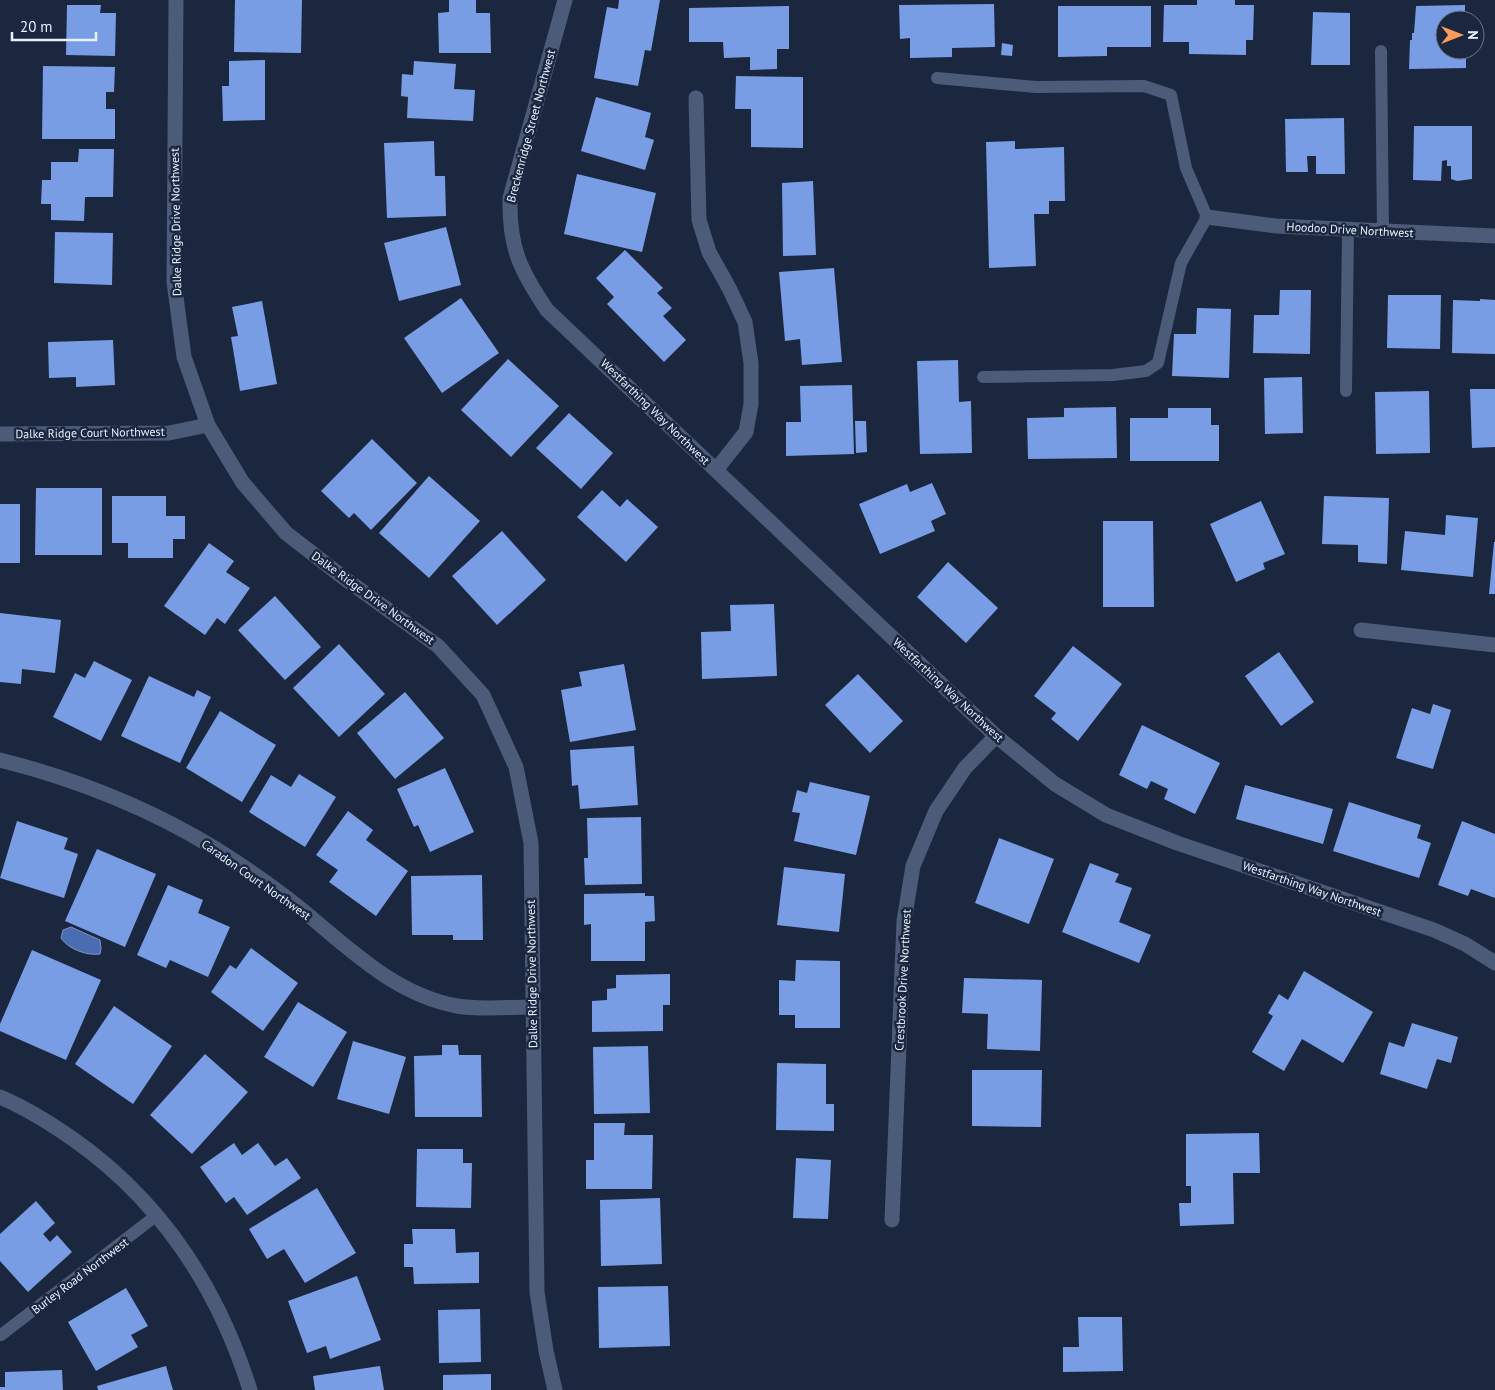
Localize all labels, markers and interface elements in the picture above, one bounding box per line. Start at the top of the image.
scale bar [12,10,96,42]
north arrow [1435,10,1485,60]
text: 20 m [20,17,53,36]
text: N [1464,30,1482,40]
street label: Breckenridge Street Northwest [503,48,558,204]
street label: Dalke Ridge Drive Northwest [167,148,184,296]
street label: Hoodoo Drive Northwest [1286,219,1414,240]
street label: Westfarthing Way Northwest [598,356,713,468]
street label: Dalke Ridge Court Northwest [15,424,165,441]
street label: Dalke Ridge Drive Northwest [309,548,438,647]
street label: Westfarthing Way Northwest [890,634,1007,745]
street label: Caradon Court Northwest [199,836,314,923]
street label: Westfarthing Way Northwest [1241,858,1384,919]
street label: Dalke Ridge Drive Northwest [523,900,540,1048]
street label: Crestbrook Drive Northwest [891,909,914,1051]
street label: Burley Road Northwest [28,1234,131,1317]

